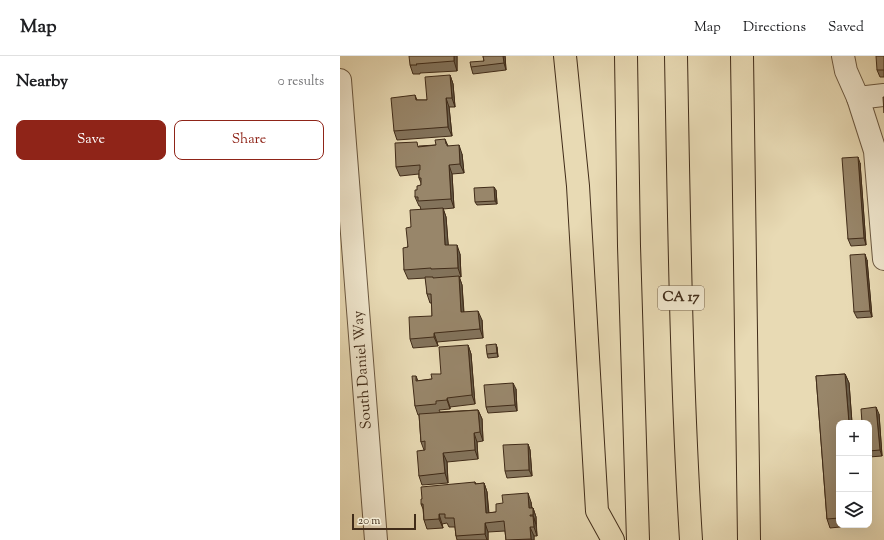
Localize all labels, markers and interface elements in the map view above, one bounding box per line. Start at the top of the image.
text: Map [20,14,57,41]
text: Map [694,18,721,38]
text: Directions [743,18,806,38]
text: Saved [828,18,864,38]
text: Nearby [16,70,68,94]
text: 0 results [278,73,324,91]
button: Save [16,120,166,160]
button: Share [174,120,324,160]
road number: CA 17 [658,286,704,310]
street label: South Daniel Way [348,309,378,430]
map controls [836,420,872,528]
button: + [836,420,872,456]
button: − [836,456,872,492]
button: layers [836,492,872,528]
scale bar [352,512,416,531]
text: 20 m [358,513,380,529]

